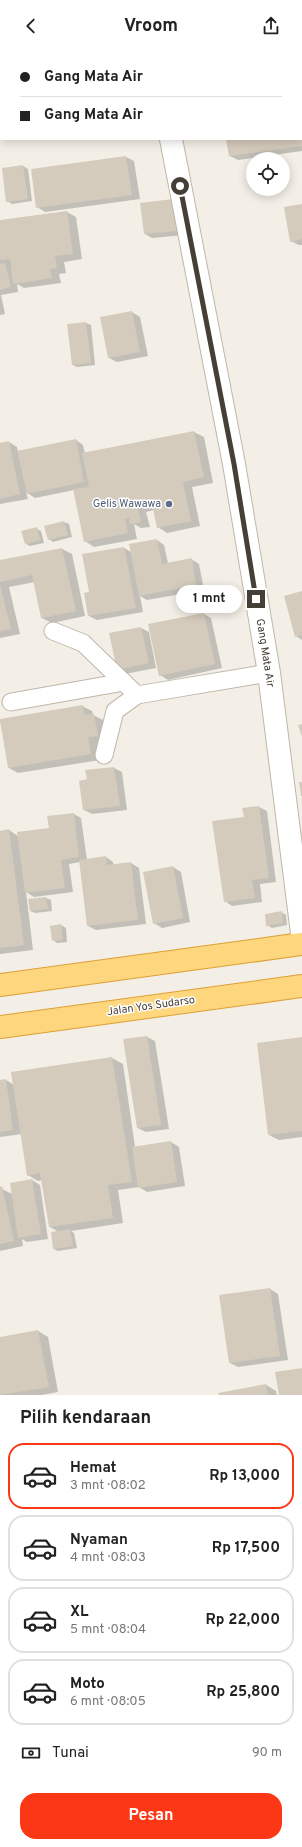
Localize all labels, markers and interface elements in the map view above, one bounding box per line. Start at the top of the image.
icon: back [20,15,42,37]
text: Vroom [124,15,178,38]
icon: share [260,15,282,37]
text: Gang Mata Air [44,68,143,87]
text: Gang Mata Air [44,106,143,125]
map controls [246,152,290,196]
button: locate [246,152,290,196]
route start [171,177,189,195]
place label: Gelis Wawawa [93,497,161,511]
marker: Gelis Wawawa [164,499,174,509]
callout: 1 mnt [176,585,242,613]
route end [247,590,265,608]
text: 1 mnt [193,591,225,607]
street label: Gang Mata Air [253,618,277,689]
street label: Jalan Yos Sudarso [106,993,196,1019]
text: Pilih kendaraan [20,1407,151,1430]
icon: car [22,1458,58,1494]
text: Hemat [70,1459,116,1478]
text: Rp 13,000 [209,1467,280,1486]
text: 3 mnt · 08:02 [70,1478,146,1494]
icon: car [22,1530,58,1566]
text: Nyaman [70,1531,128,1550]
text: Rp 17,500 [212,1539,280,1558]
text: 4 mnt · 08:03 [70,1550,146,1566]
icon: car [22,1602,58,1638]
text: XL [70,1603,88,1622]
text: Rp 22,000 [205,1611,280,1630]
text: 5 mnt · 08:04 [70,1622,146,1638]
icon: car [22,1674,58,1710]
text: Moto [70,1675,105,1694]
text: Rp 25,800 [206,1683,280,1702]
text: 6 mnt · 08:05 [70,1694,146,1710]
icon: cash [20,1742,42,1764]
text: Tunai [52,1744,89,1763]
text: 90 m [252,1745,282,1761]
button: Pesan [20,1793,282,1839]

